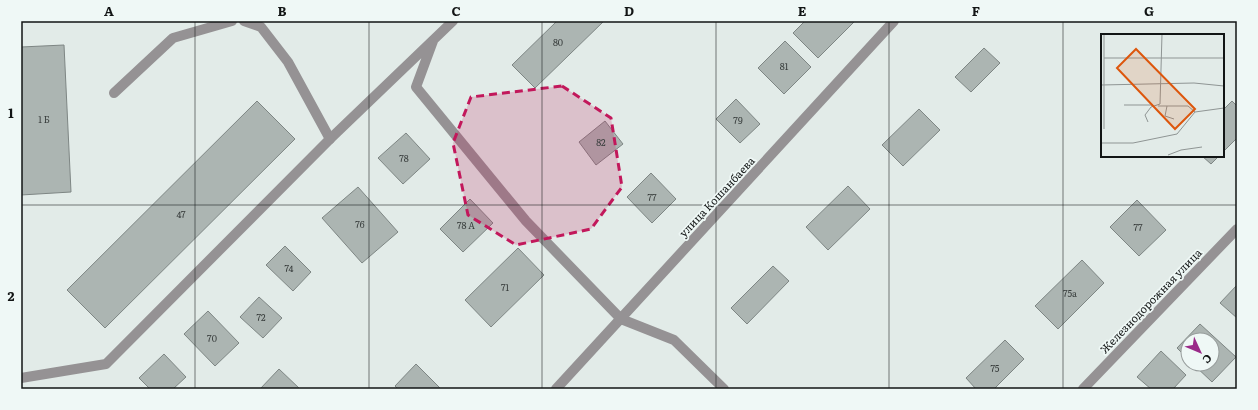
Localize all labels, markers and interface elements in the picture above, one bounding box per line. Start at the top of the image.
text: A [104,1,114,20]
text: B [278,1,287,20]
text: C [451,1,461,20]
text: D [624,1,634,20]
text: E [798,1,807,20]
text: F [972,1,980,20]
text: G [1144,1,1154,20]
inset map [1101,34,1224,157]
house number: 80 [553,35,563,49]
house number: 81 [780,59,789,73]
text: 1 [8,103,14,122]
house number: 1 Б [38,112,50,126]
house number: 79 [733,113,743,127]
house number: 82 [596,135,606,149]
house number: 78 [399,151,409,165]
street label: улица Кошанбаева [675,153,758,240]
house number: 77 [647,190,657,204]
house number: 47 [176,207,186,221]
house number: 76 [355,217,365,231]
house number: 78 А [457,218,475,232]
house number: 77 [1133,220,1143,234]
street label: Железнодорожная улица [1096,244,1205,356]
house number: 74 [285,261,293,275]
house number: 71 [501,280,509,294]
text: 2 [8,286,15,305]
house number: 75а [1063,286,1077,300]
house number: 72 [256,310,266,324]
house number: 70 [207,331,217,345]
north arrow [1180,332,1220,372]
text: С [1199,351,1216,368]
house number: 75 [991,361,1000,375]

